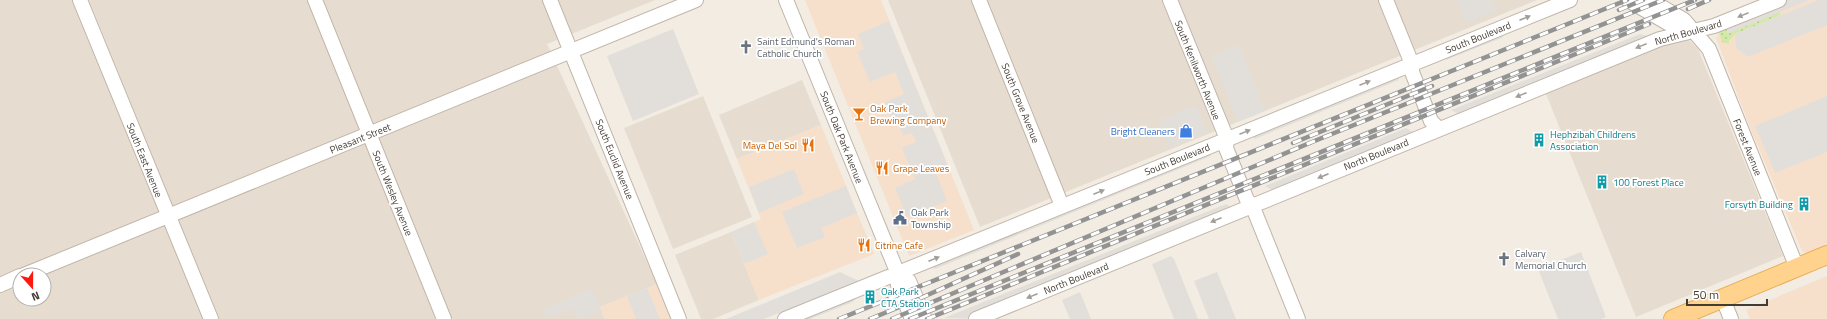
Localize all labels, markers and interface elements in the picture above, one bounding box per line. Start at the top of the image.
one-way arrow [1736,12,1748,18]
one-way arrow [1519,15,1531,21]
street label: North Boulevard [1653,16,1723,49]
street label: South Boulevard [1443,17,1513,57]
street label: South Kenilworth Avenue [1171,18,1224,122]
place label: Saint Edmund's Roman Catholic Church [757,34,855,61]
church icon: Saint Edmund's Roman Catholic Church [738,39,754,55]
one-way arrow [1636,43,1647,49]
street label: South Grove Avenue [998,61,1043,145]
one-way arrow [1360,80,1371,86]
street label: South Oak Park Avenue [816,89,867,186]
one-way arrow [1514,93,1526,99]
place label: Oak Park Brewing Company [870,101,947,128]
bar icon: Oak Park Brewing Company [851,106,867,122]
street label: Forest Avenue [1729,116,1766,178]
street label: South Euclid Avenue [592,117,638,202]
street label: Pleasant Street [327,119,393,158]
street label: South East Avenue [123,121,166,200]
shop icon: Bright Cleaners [1178,123,1194,139]
place label: Bright Cleaners [1111,124,1175,139]
place label: Hephzibah Childrens Association [1550,127,1636,154]
one-way arrow [1239,128,1251,134]
building icon: Hephzibah Childrens Association [1531,132,1547,148]
street label: North Boulevard [1341,135,1411,174]
restaurant icon: Maya Del Sol [800,137,816,153]
place label: Maya Del Sol [743,138,797,153]
street label: South Boulevard [1142,139,1212,179]
street label: South Wesley Avenue [369,148,417,238]
restaurant icon: Grape Leaves [874,160,890,176]
place label: Grape Leaves [893,161,950,176]
one-way arrow [1317,173,1328,179]
building icon: 100 Forest Place [1594,174,1610,190]
place label: 100 Forest Place [1613,175,1684,190]
one-way arrow [1093,188,1105,194]
building icon: Forsyth Building [1796,196,1812,212]
place label: Forsyth Building [1725,197,1793,212]
place label: Oak Park Township [911,205,951,232]
public building icon: Oak Park Township [892,210,908,226]
one-way arrow [1211,217,1222,223]
restaurant icon: Citrine Cafe [856,237,872,253]
place label: Citrine Cafe [875,238,923,253]
place label: Calvary Memorial Church [1515,246,1586,273]
church icon: Calvary Memorial Church [1496,251,1512,267]
one-way arrow [929,256,940,262]
street label: North Boulevard [1041,259,1111,298]
north arrow [12,267,52,307]
scale bar [1687,281,1767,307]
place label: Oak Park CTA Station [881,284,930,311]
text: 50 m [1693,285,1719,304]
text: N [29,288,42,305]
building icon: Oak Park CTA Station [862,289,878,305]
one-way arrow [1025,294,1037,300]

